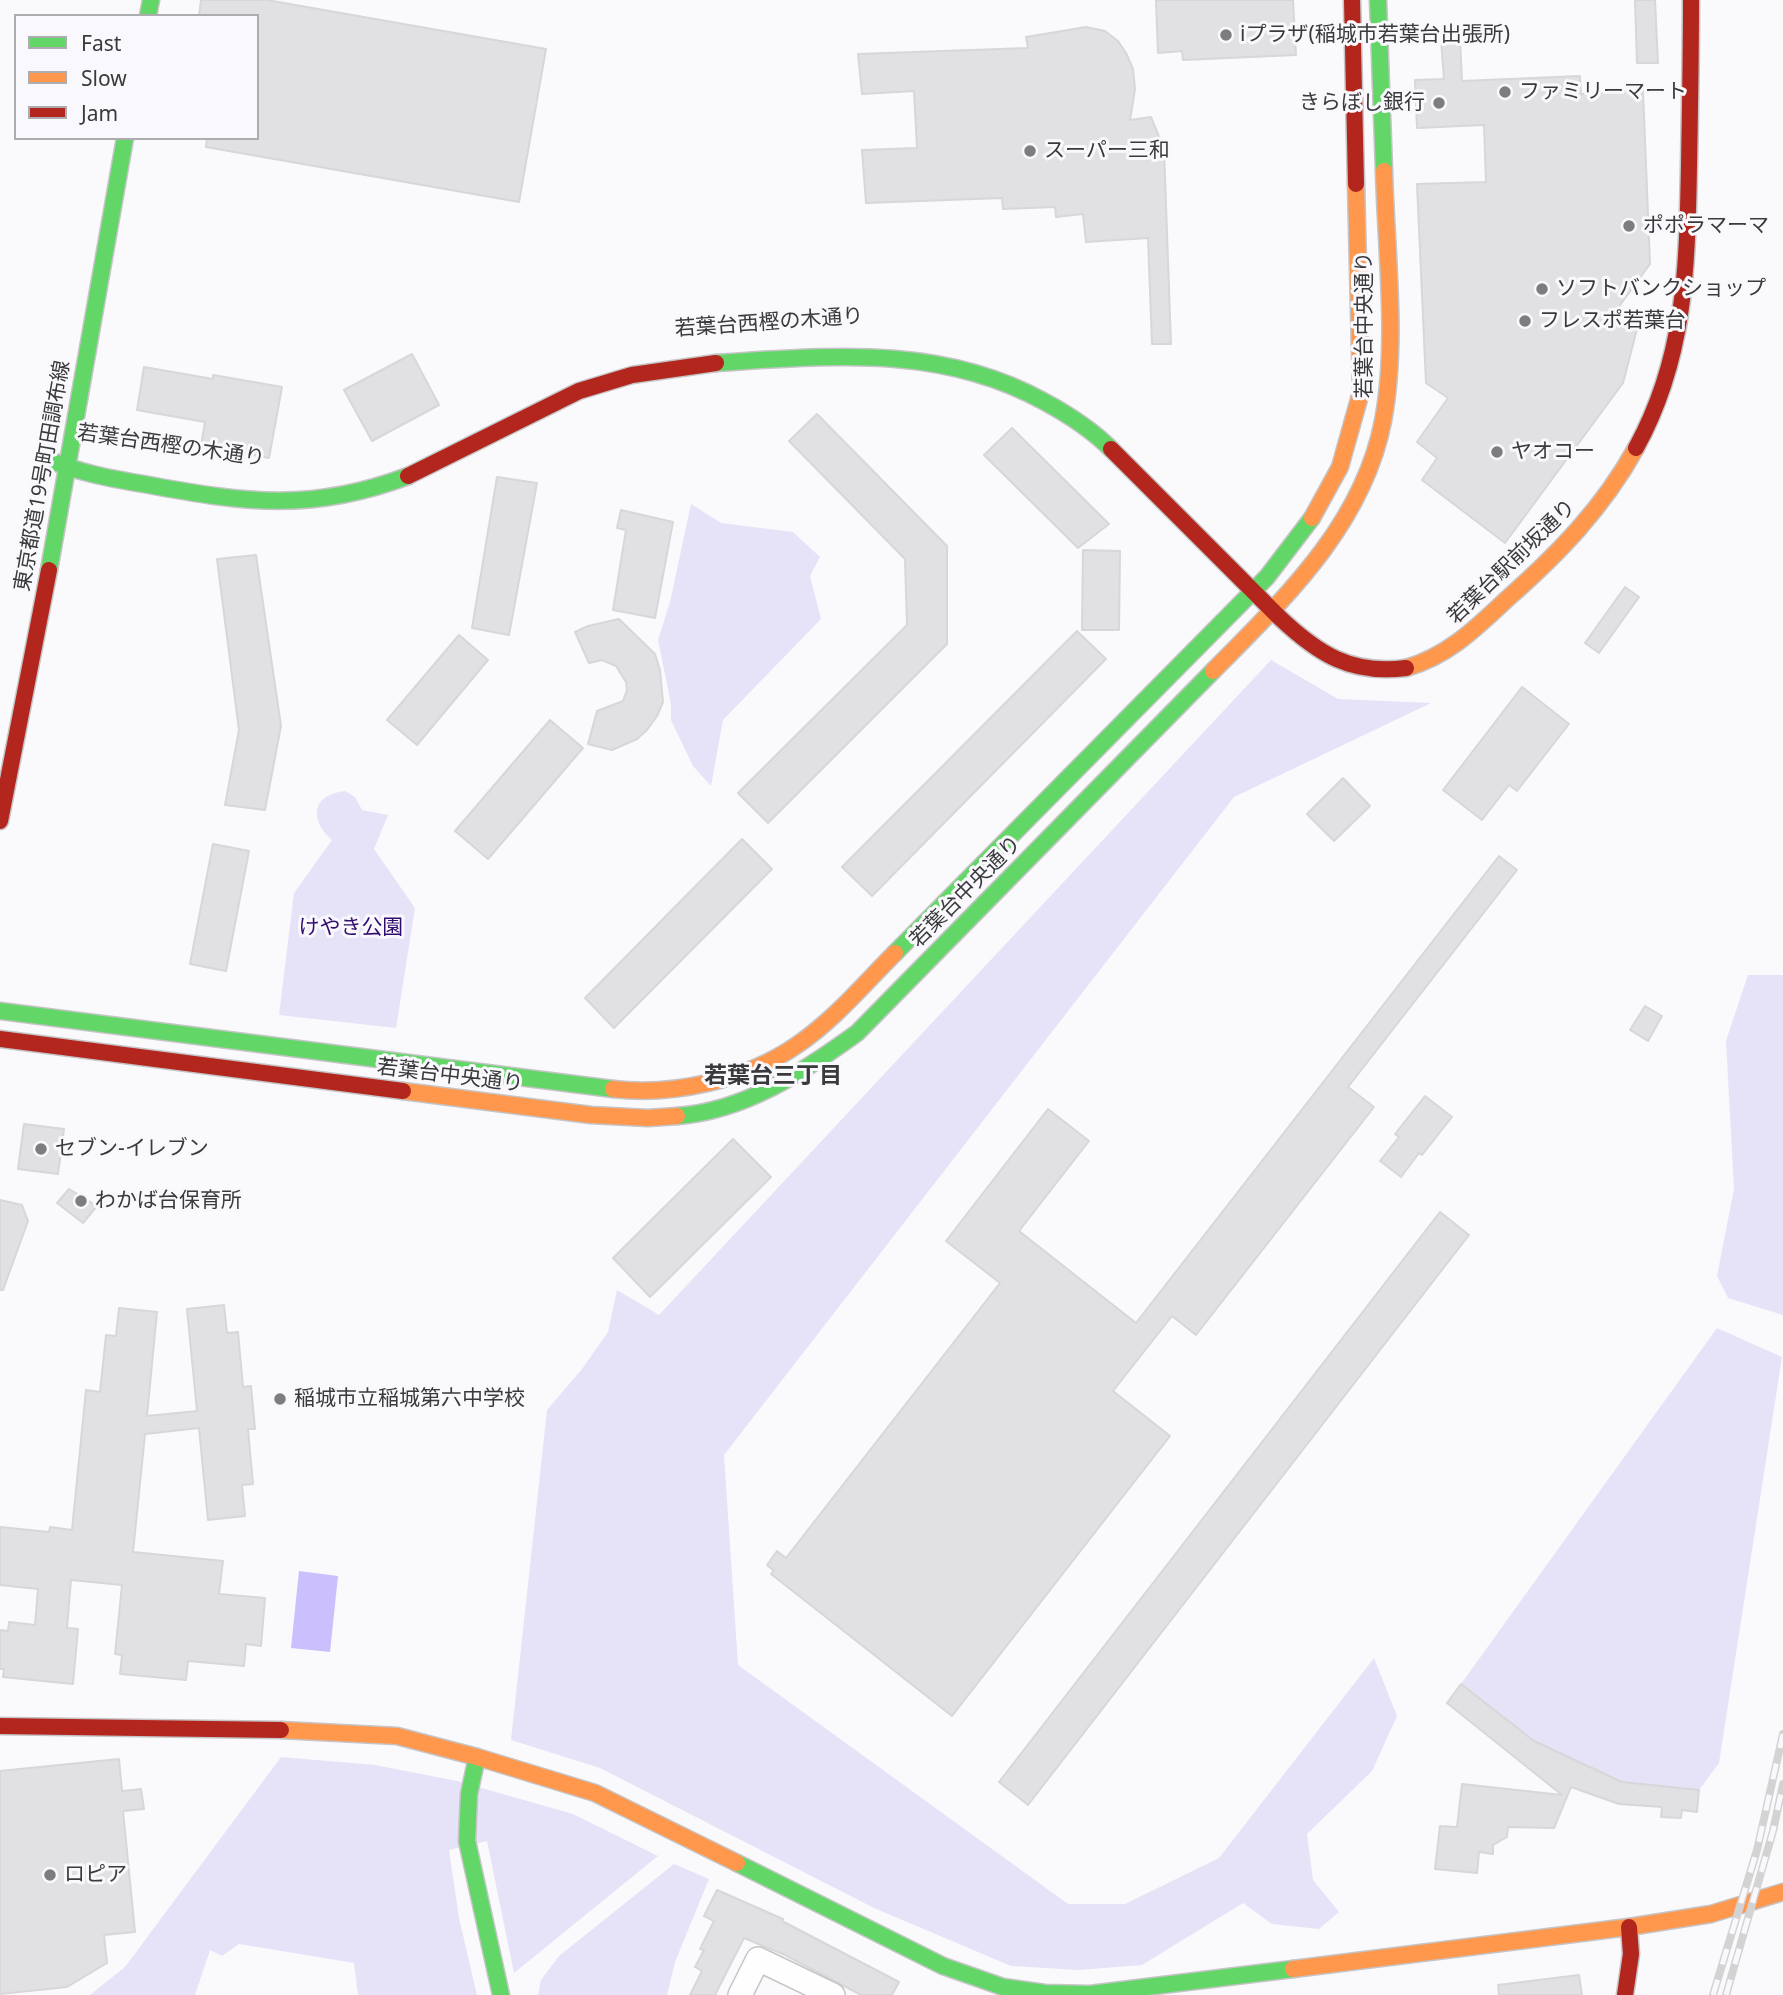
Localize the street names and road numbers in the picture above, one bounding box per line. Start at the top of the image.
street label: 若葉台中央通り [1352,252,1378,398]
street label: 若葉台西樫の木通り [674,304,864,342]
street label: 東京都道19号町田調布線 [10,359,76,593]
street label: 若葉台西樫の木通り [76,420,266,472]
street label: 若葉台駅前坂通り [1443,495,1581,629]
street label: 若葉台中央通り [905,831,1027,953]
street label: 若葉台中央通り [376,1055,524,1097]

